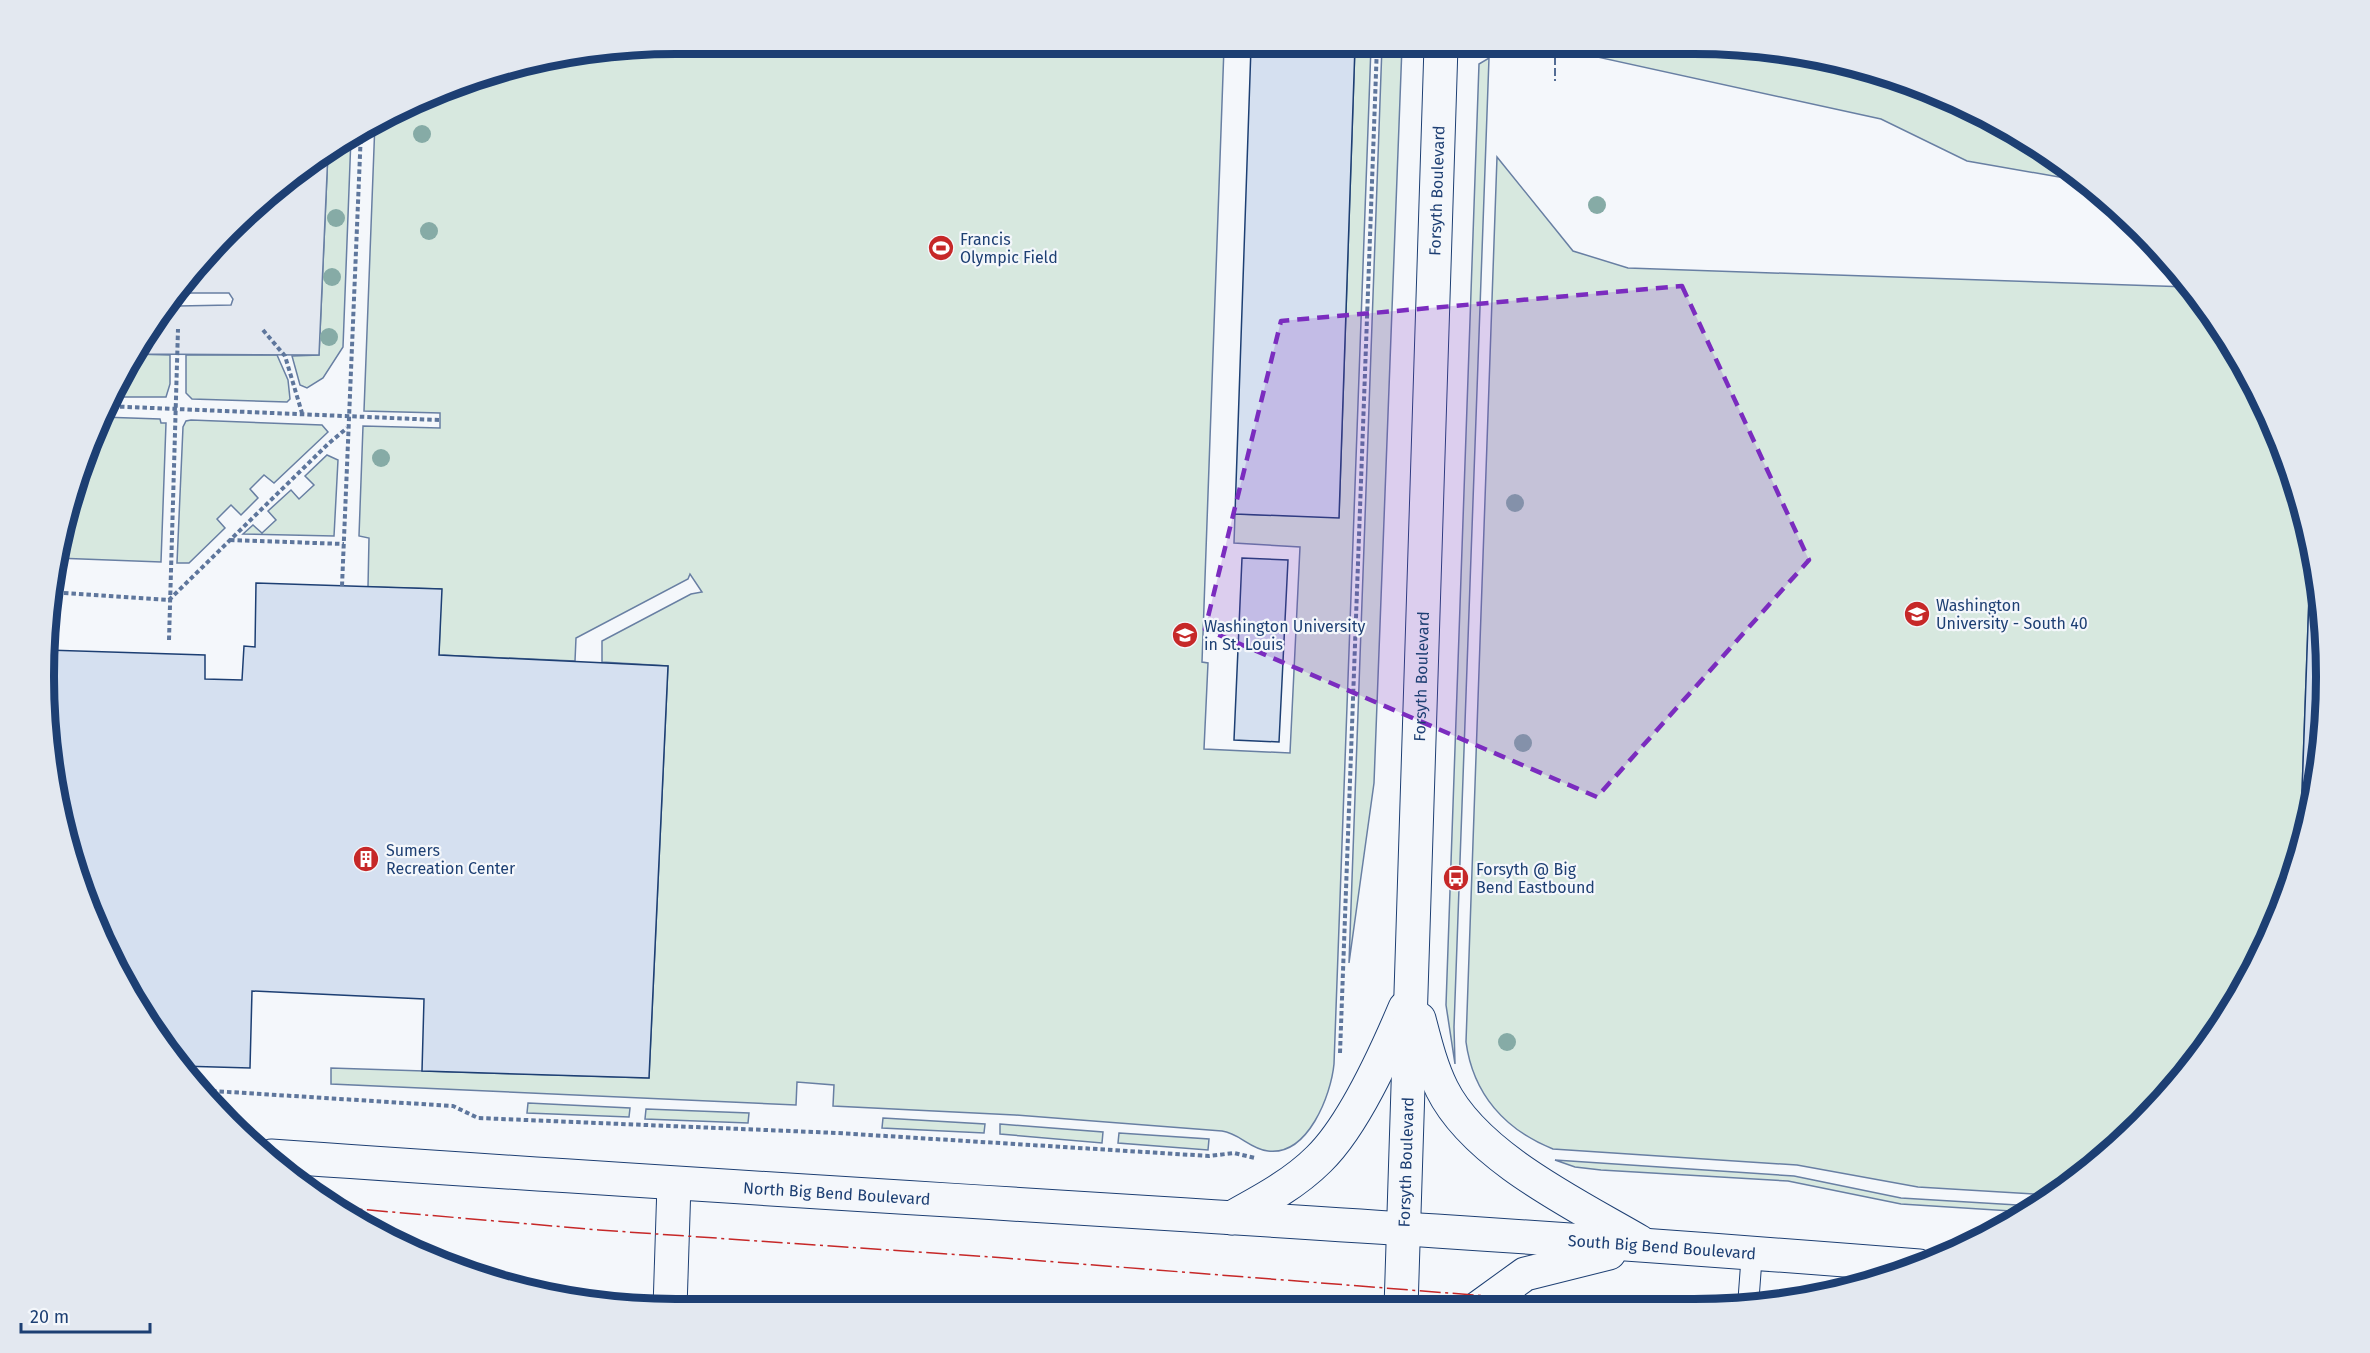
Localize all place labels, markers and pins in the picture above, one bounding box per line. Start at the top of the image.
place label: Francis Olympic Field [960,230,1058,267]
sports icon: Francis Olympic Field [926,233,956,263]
place label: Washington University - South 40 [1936,596,2088,633]
school or university icon: Washington University - South 40 [1902,599,1932,629]
place label: Washington University in St. Louis [1204,617,1365,654]
school or university icon: Washington University in St. Louis [1170,620,1200,650]
place label: Sumers Recreation Center [386,841,516,878]
building icon: Sumers Recreation Center [351,844,381,874]
place label: Forsyth @ Big Bend Eastbound [1476,860,1595,897]
bus stop icon: Forsyth @ Big Bend Eastbound [1441,863,1471,893]

